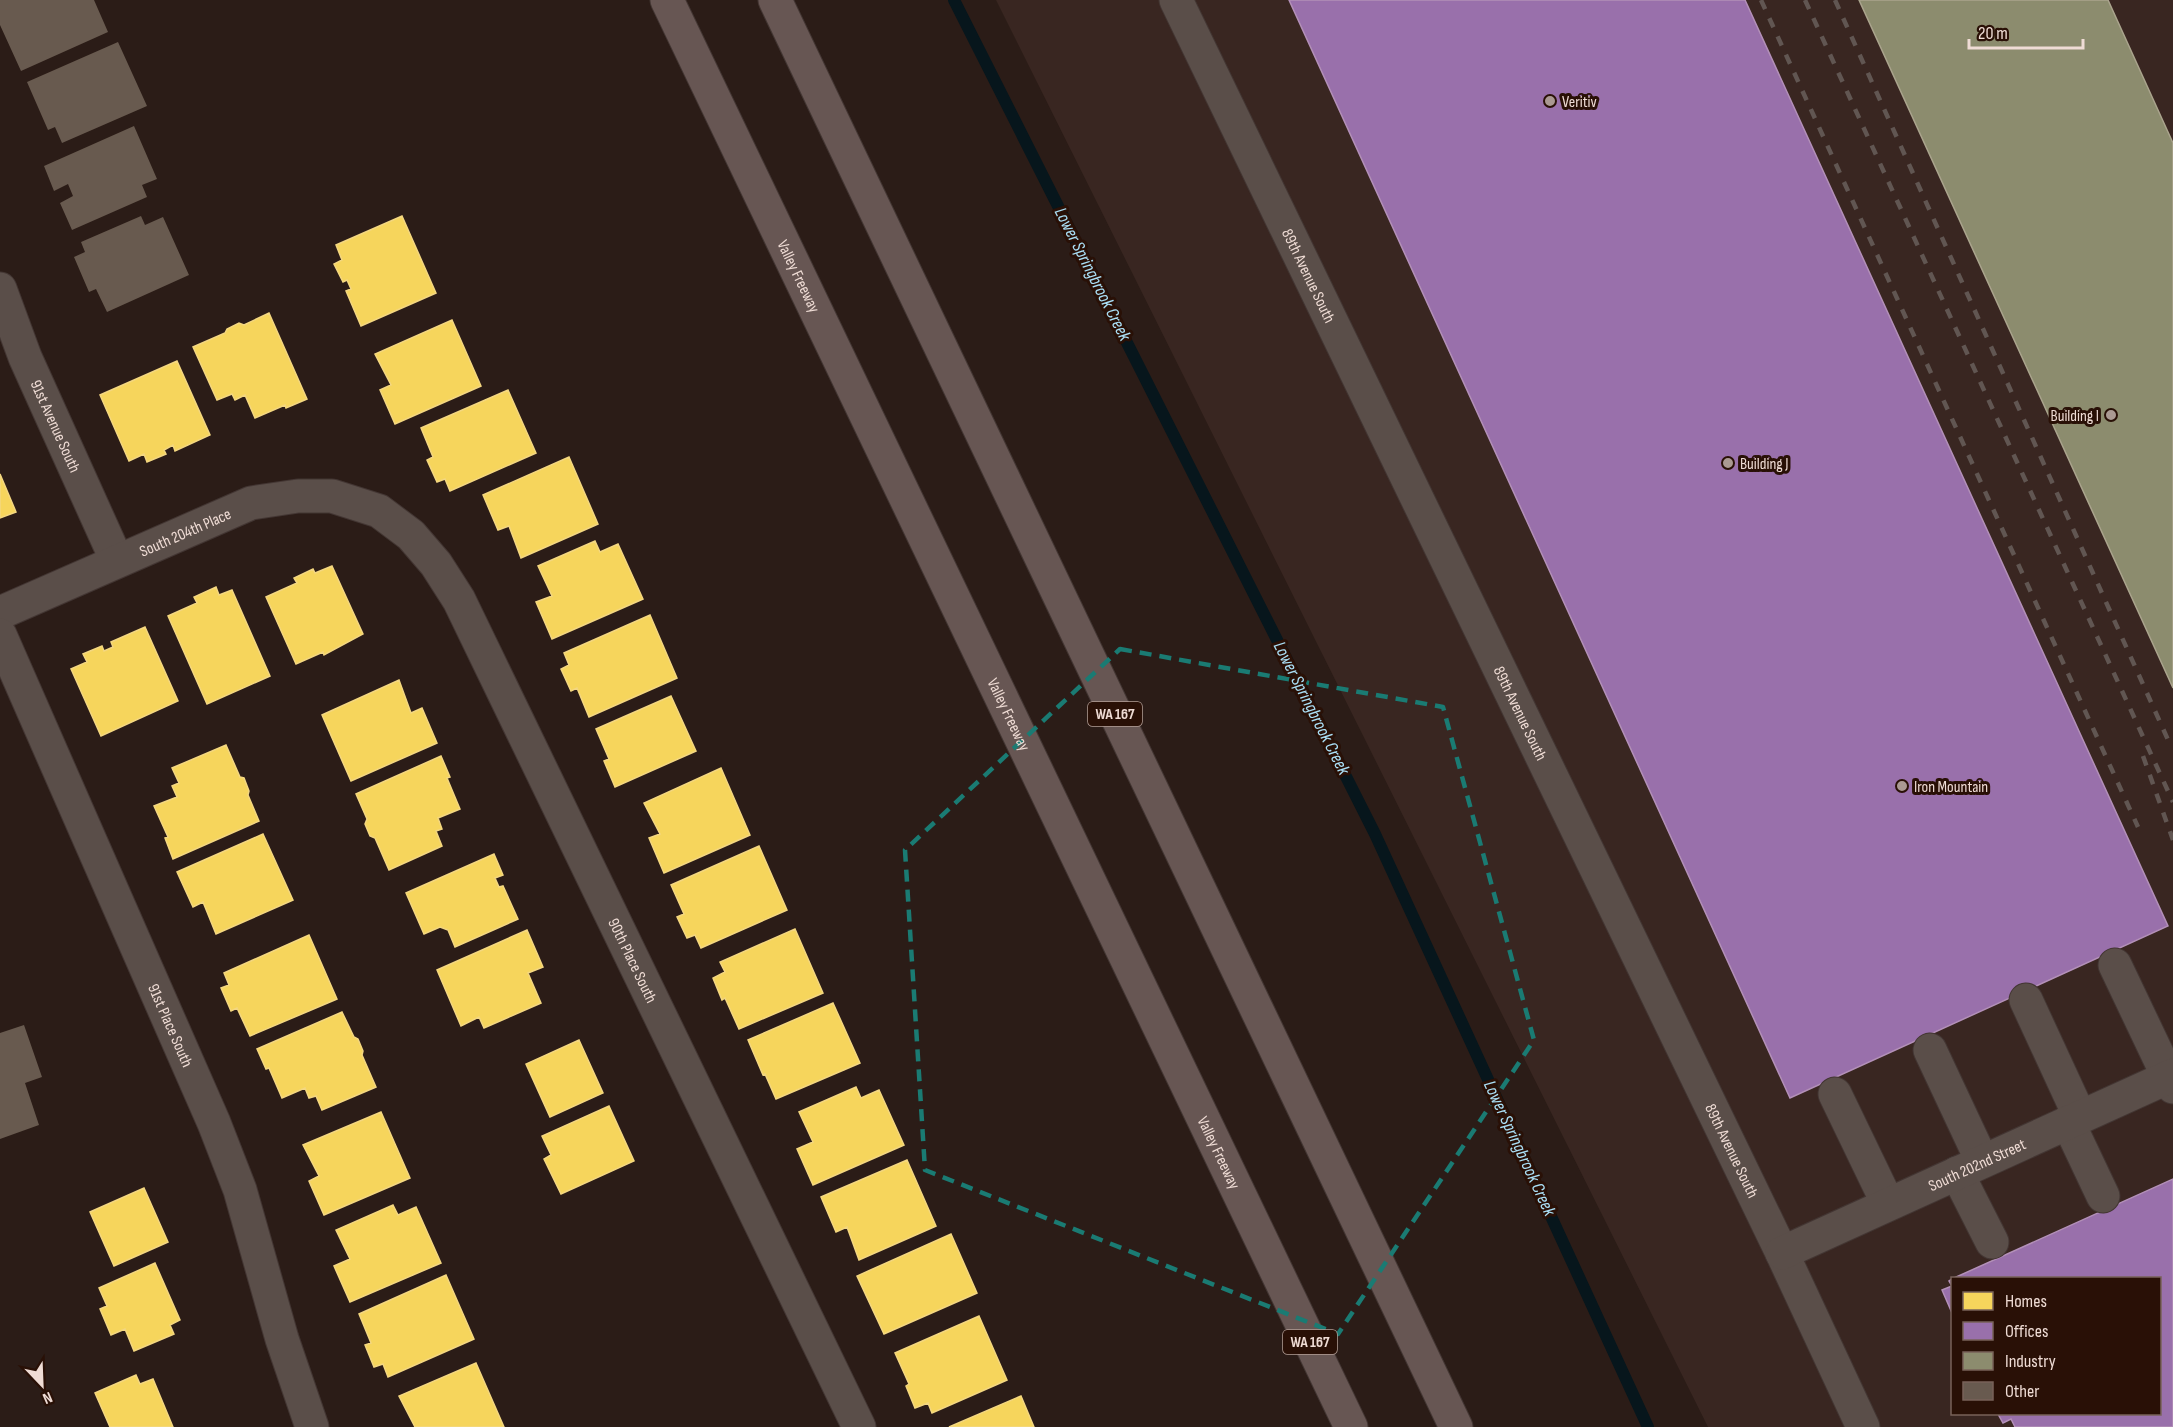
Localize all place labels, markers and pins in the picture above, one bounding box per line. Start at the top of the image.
place label: Veritiv [1562,93,1597,112]
marker: Veritiv [1543,94,1557,108]
place label: Building I [2051,407,2099,426]
marker: Building I [2104,408,2118,422]
place label: Building J [1740,455,1788,474]
marker: Building J [1721,456,1735,470]
place label: Iron Mountain [1914,778,1988,797]
marker: Iron Mountain [1895,779,1909,793]

